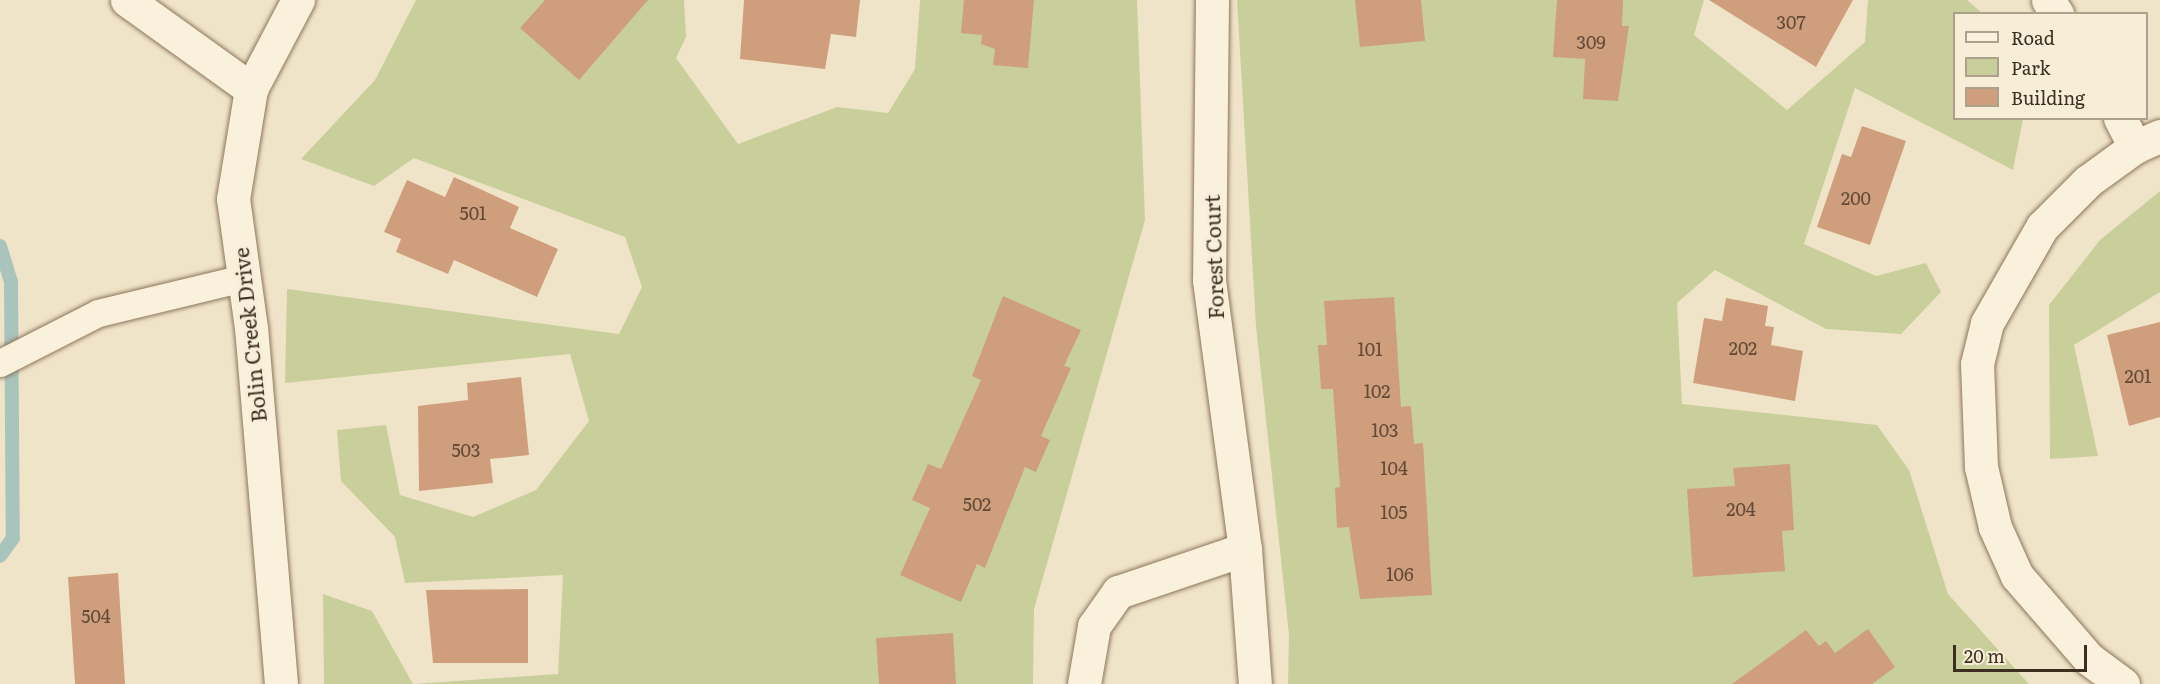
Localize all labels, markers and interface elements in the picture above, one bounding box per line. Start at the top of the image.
house number: 307 [1776,11,1806,33]
legend [1953,12,2148,120]
text: Road [2011,24,2055,51]
house number: 309 [1576,31,1606,53]
text: Park [2011,54,2050,81]
text: Building [2011,84,2085,111]
house number: 200 [1841,187,1871,209]
street label: Forest Court [1198,194,1228,320]
house number: 501 [460,202,486,224]
street label: Bolin Creek Drive [227,246,271,424]
house number: 202 [1729,337,1757,359]
house number: 101 [1357,338,1383,360]
house number: 201 [2125,365,2151,387]
house number: 102 [1364,380,1390,402]
house number: 103 [1371,419,1399,441]
house number: 503 [451,439,481,461]
house number: 104 [1380,457,1408,479]
house number: 502 [963,493,991,515]
house number: 204 [1726,498,1756,520]
house number: 105 [1381,501,1407,523]
house number: 106 [1386,563,1414,585]
house number: 504 [81,605,111,627]
scale bar [1956,633,2090,671]
text: 20 m [1964,642,2005,669]

